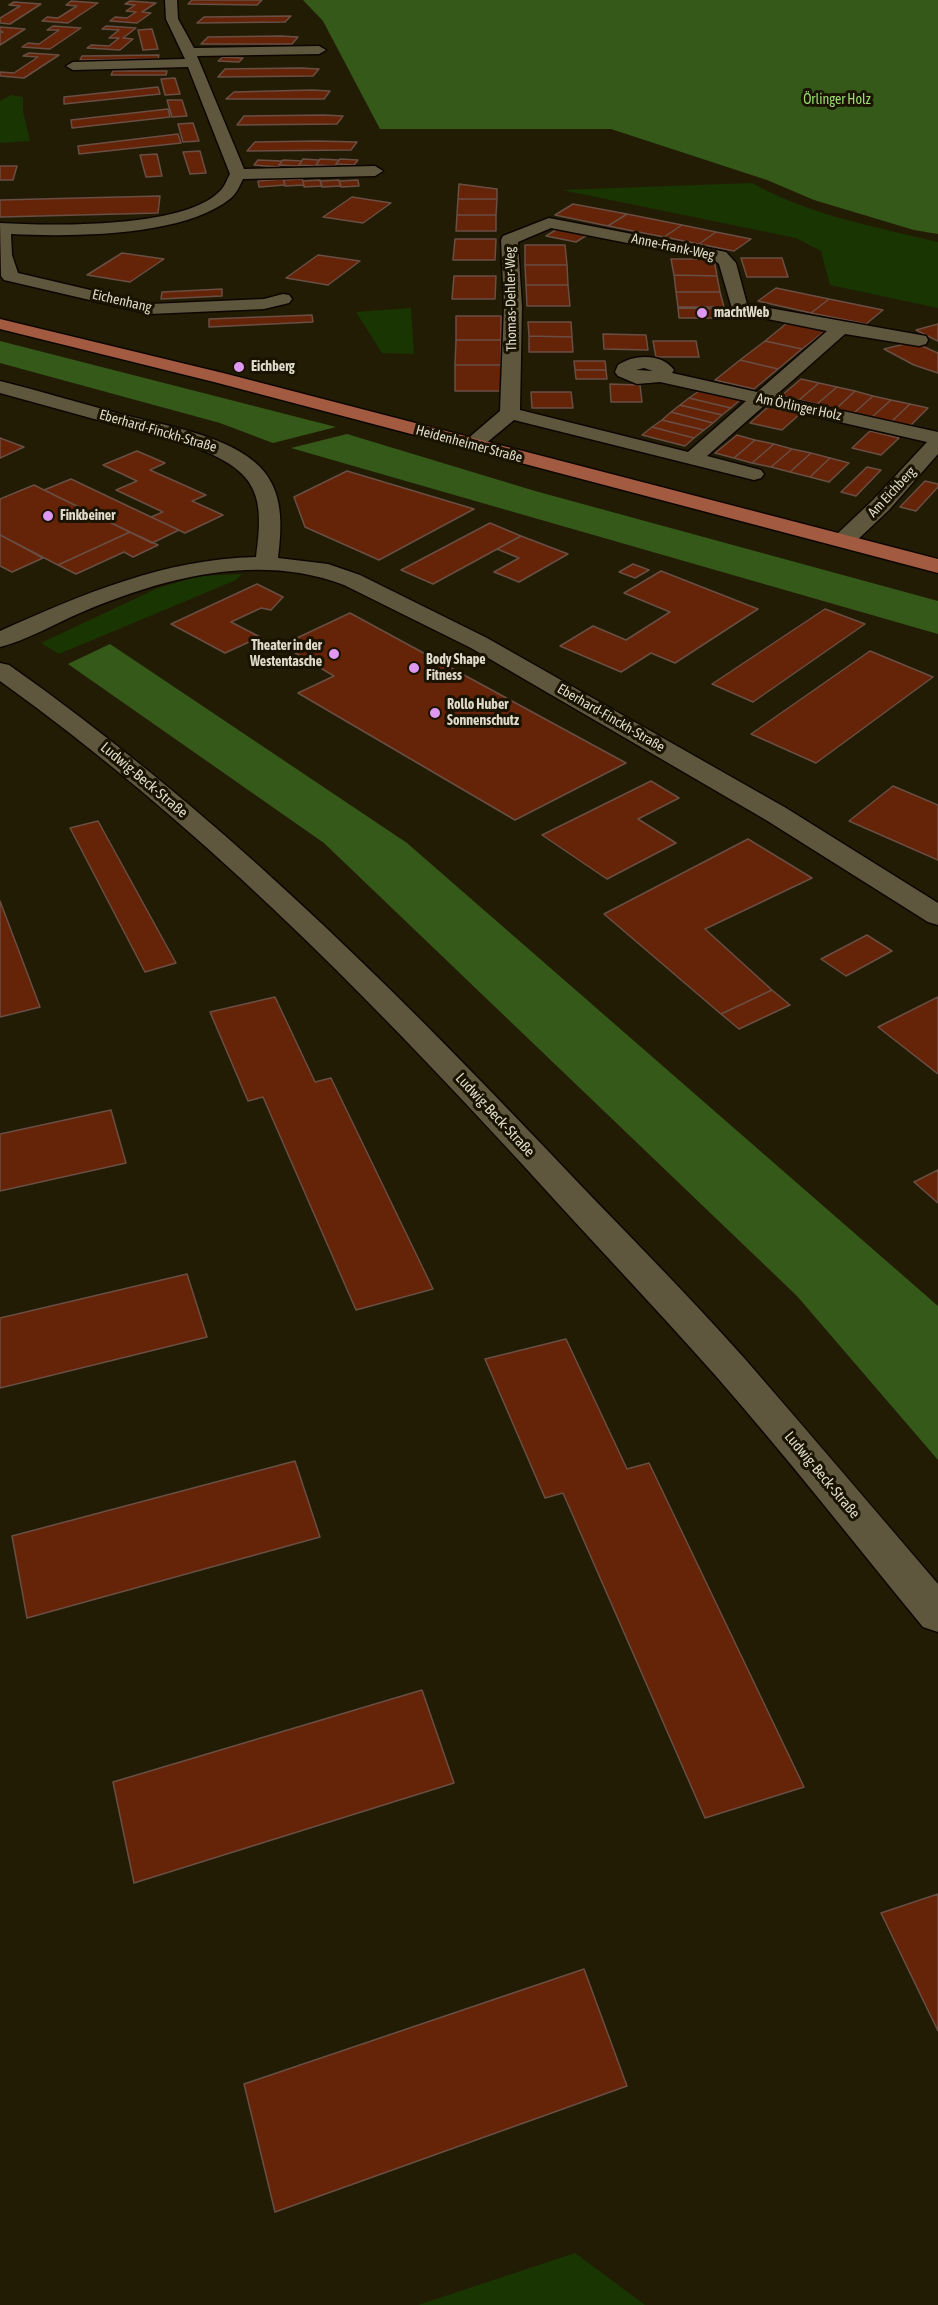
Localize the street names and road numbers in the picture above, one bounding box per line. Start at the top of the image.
street label: Anne-Frank-Weg [630,230,716,264]
street label: Thomas-Dehler-Weg [502,246,520,352]
street label: Eichenhang [91,286,153,316]
street label: Am Örlinger Holz [755,390,843,424]
street label: Eberhard-Finckh-Straße [97,406,219,456]
street label: Heidenheimer Straße [414,422,524,466]
street label: Am Eichberg [864,463,920,521]
street label: Eberhard-Finckh-Straße [554,680,668,756]
street label: Ludwig-Beck-Straße [97,738,191,822]
street label: Ludwig-Beck-Straße [452,1069,538,1161]
street label: Ludwig-Beck-Straße [780,1428,864,1522]

